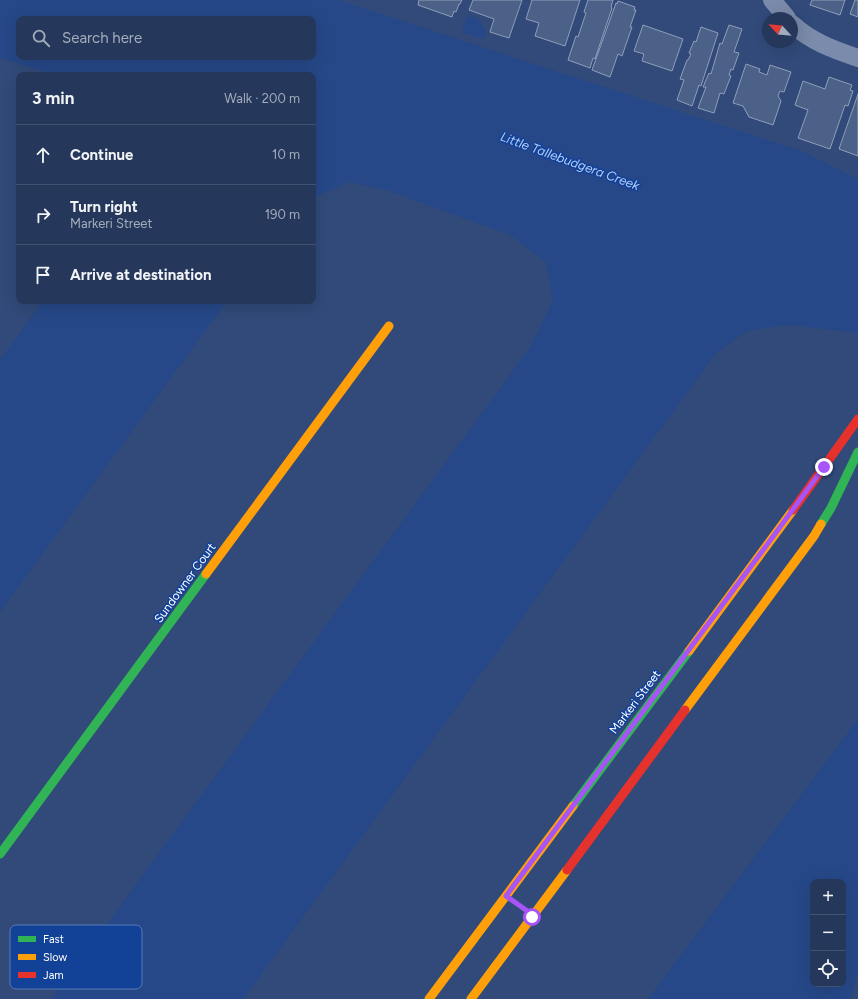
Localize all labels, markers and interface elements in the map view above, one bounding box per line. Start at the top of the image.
north arrow [762,12,798,48]
search box [16,16,316,60]
icon: search [30,27,52,49]
text: Search here [62,29,142,47]
text: 3 min [32,88,74,108]
text: Walk · 200 m [224,91,300,106]
water label: Little Tallebudgera Creek [498,129,642,193]
icon: ahead [32,144,54,166]
text: Continue [70,146,133,164]
text: 10 m [272,147,300,162]
text: Turn right [70,198,138,216]
icon: right [32,204,54,226]
text: 190 m [265,207,300,222]
text: Markeri Street [70,216,152,231]
icon: arrive [32,264,54,286]
text: Arrive at destination [70,266,211,284]
route end [815,458,833,476]
street label: Sundowner Court [151,540,219,626]
street label: Markeri Street [607,667,664,737]
map controls [810,879,846,987]
button: + [810,879,846,915]
route start [523,908,541,926]
button: − [810,915,846,951]
legend [10,925,142,989]
text: Fast [43,933,64,946]
text: Slow [43,951,67,964]
button: locate [810,951,846,987]
text: Jam [43,969,64,982]

